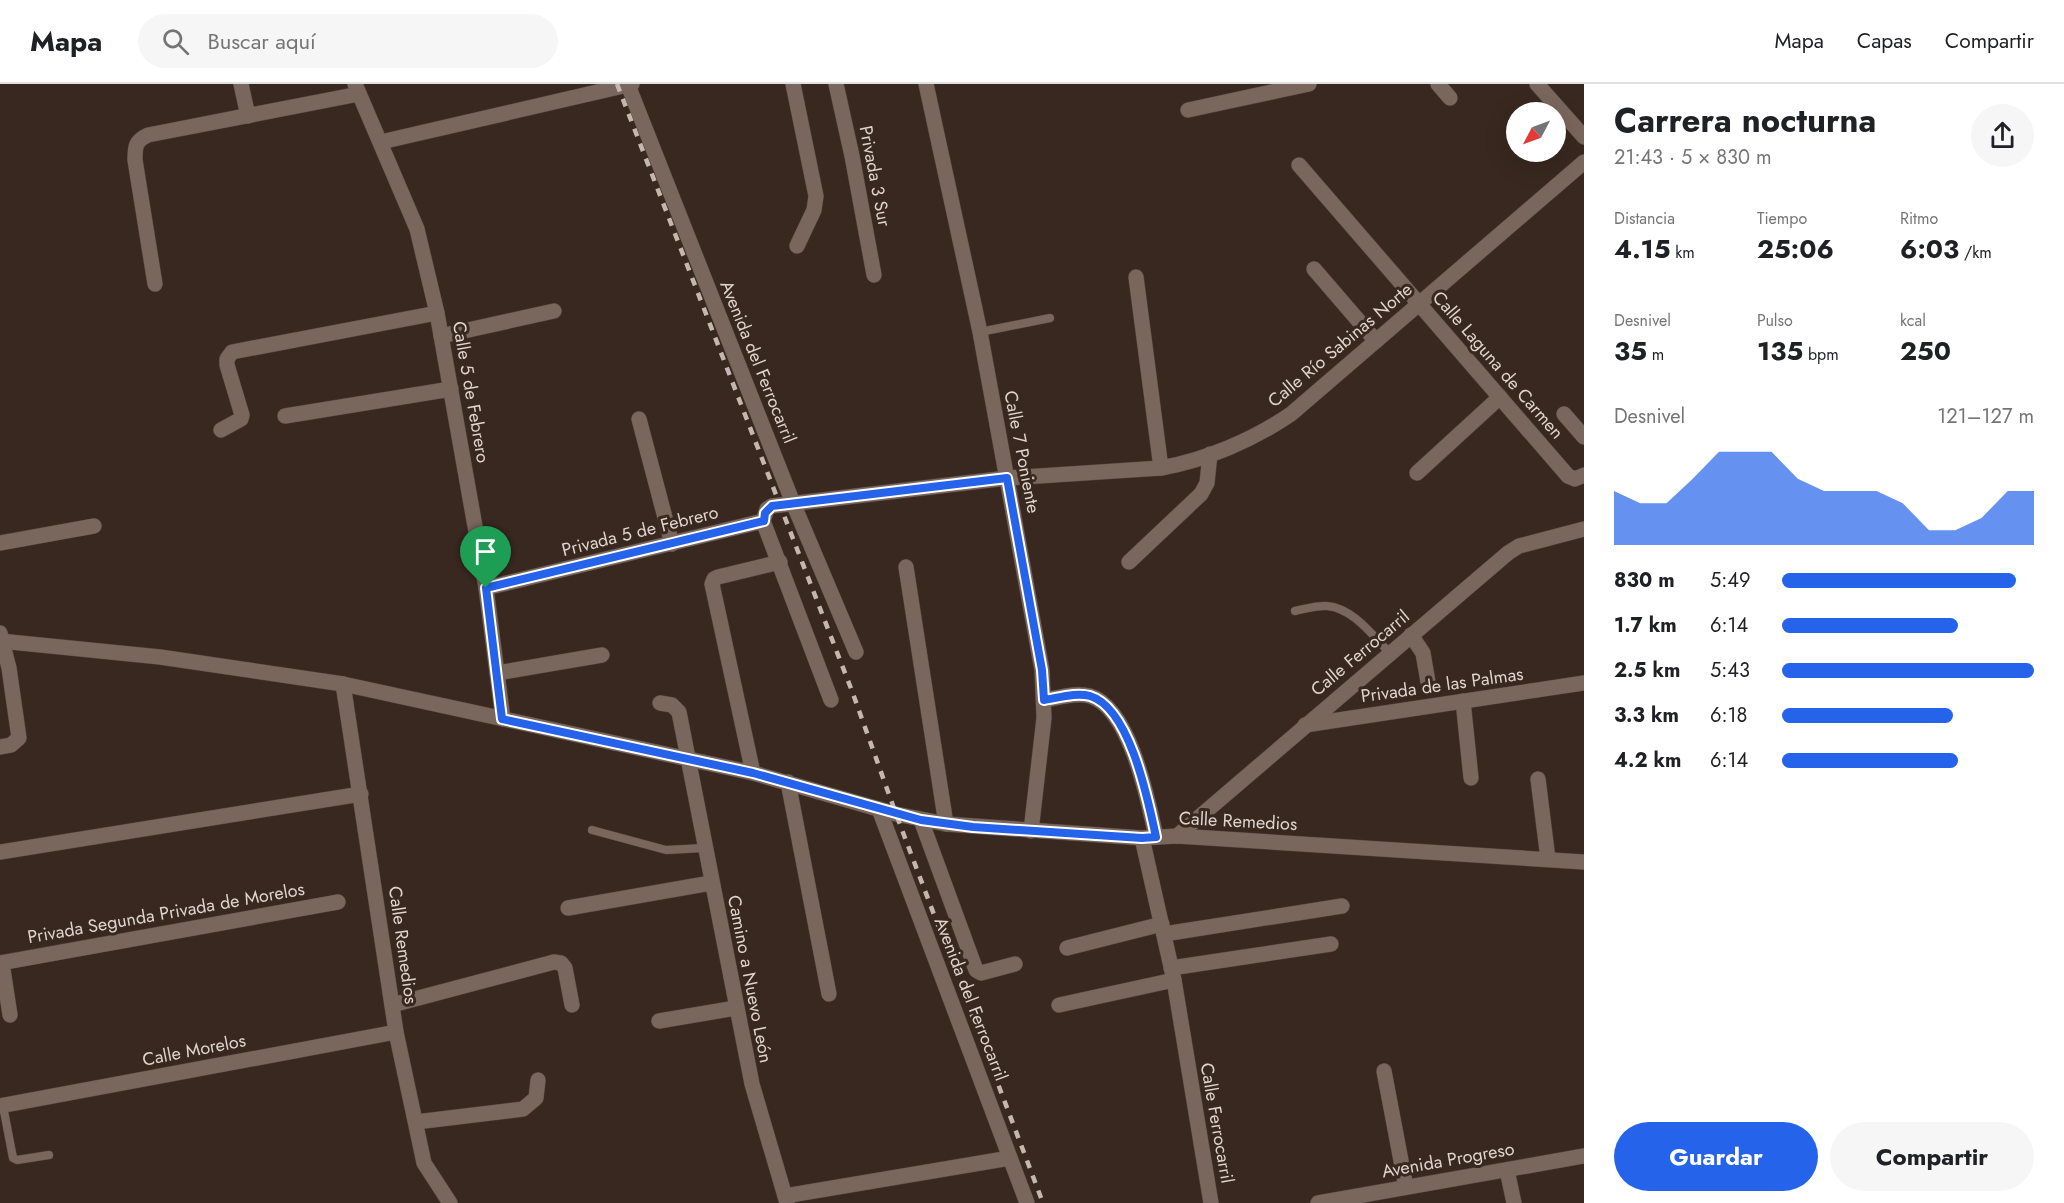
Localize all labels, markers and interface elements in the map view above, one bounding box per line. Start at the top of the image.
search box [138,14,558,68]
text: Mapa [30,21,102,62]
icon: search [159,25,192,58]
text: Buscar aquí [207,25,316,57]
text: Mapa [1775,26,1824,56]
text: Capas [1857,26,1912,56]
text: Compartir [1945,26,2034,56]
text: Carrera nocturna [1614,97,1876,144]
north arrow [1506,102,1566,162]
map controls [1506,102,1566,162]
button: share [1971,104,2034,167]
street label: Privada 3 Sur [853,123,898,229]
text: 21:43 · 5 × 830 m [1614,143,1772,172]
text: Distancia [1614,207,1675,230]
text: Tiempo [1757,207,1807,230]
text: Ritmo [1900,207,1938,230]
text: 4.15 [1614,230,1671,268]
text: 25:06 [1757,230,1834,268]
text: 6:03 [1900,230,1959,268]
text: km [1671,241,1695,264]
text: /km [1959,241,1992,264]
street label: Avenida del Ferrocarril [713,277,803,447]
street label: Calle Río Sabinas Norte [1262,277,1418,413]
street label: Calle Laguna de Carmen [1426,285,1570,445]
text: Desnivel [1614,309,1671,332]
text: Pulso [1757,309,1793,332]
text: kcal [1900,309,1926,332]
street label: Calle 5 de Febrero [446,319,496,465]
text: 35 [1614,332,1647,370]
text: 135 [1757,332,1803,370]
text: 250 [1900,332,1951,370]
text: m [1647,343,1664,366]
text: bpm [1803,343,1839,366]
street label: Calle 7 Poniente [997,388,1047,516]
text: Desnivel [1614,402,1685,431]
text: 121–127 m [1937,402,2034,431]
street label: Privada 5 de Febrero [559,499,721,563]
pin [460,526,511,588]
icon: arrive [469,535,502,568]
text: 830 m [1614,566,1675,595]
text: 5:49 [1710,566,1750,595]
street label: Calle Ferrocarril [1305,604,1415,702]
text: 1.7 km [1614,611,1677,640]
text: 6:14 [1710,611,1748,640]
text: 2.5 km [1614,656,1680,685]
text: 5:43 [1710,656,1750,685]
street label: Privada de las Palmas [1359,661,1525,709]
text: 3.3 km [1614,701,1679,730]
text: 6:18 [1710,701,1747,730]
text: 4.2 km [1614,746,1681,775]
text: 6:14 [1710,746,1748,775]
street label: Calle Remedios [1178,805,1298,837]
street label: Privada Segunda Privada de Morelos [25,876,307,950]
street label: Calle Remedios [382,884,424,1006]
street label: Camino a Nuevo León [721,893,779,1065]
street label: Avenida del Ferrocarril [928,913,1014,1085]
street label: Calle Morelos [140,1027,248,1073]
street label: Calle Ferrocarril [1194,1061,1240,1185]
button: Guardar [1614,1122,1818,1191]
button: Compartir [1830,1122,2034,1191]
street label: Avenida Progreso [1380,1136,1516,1184]

